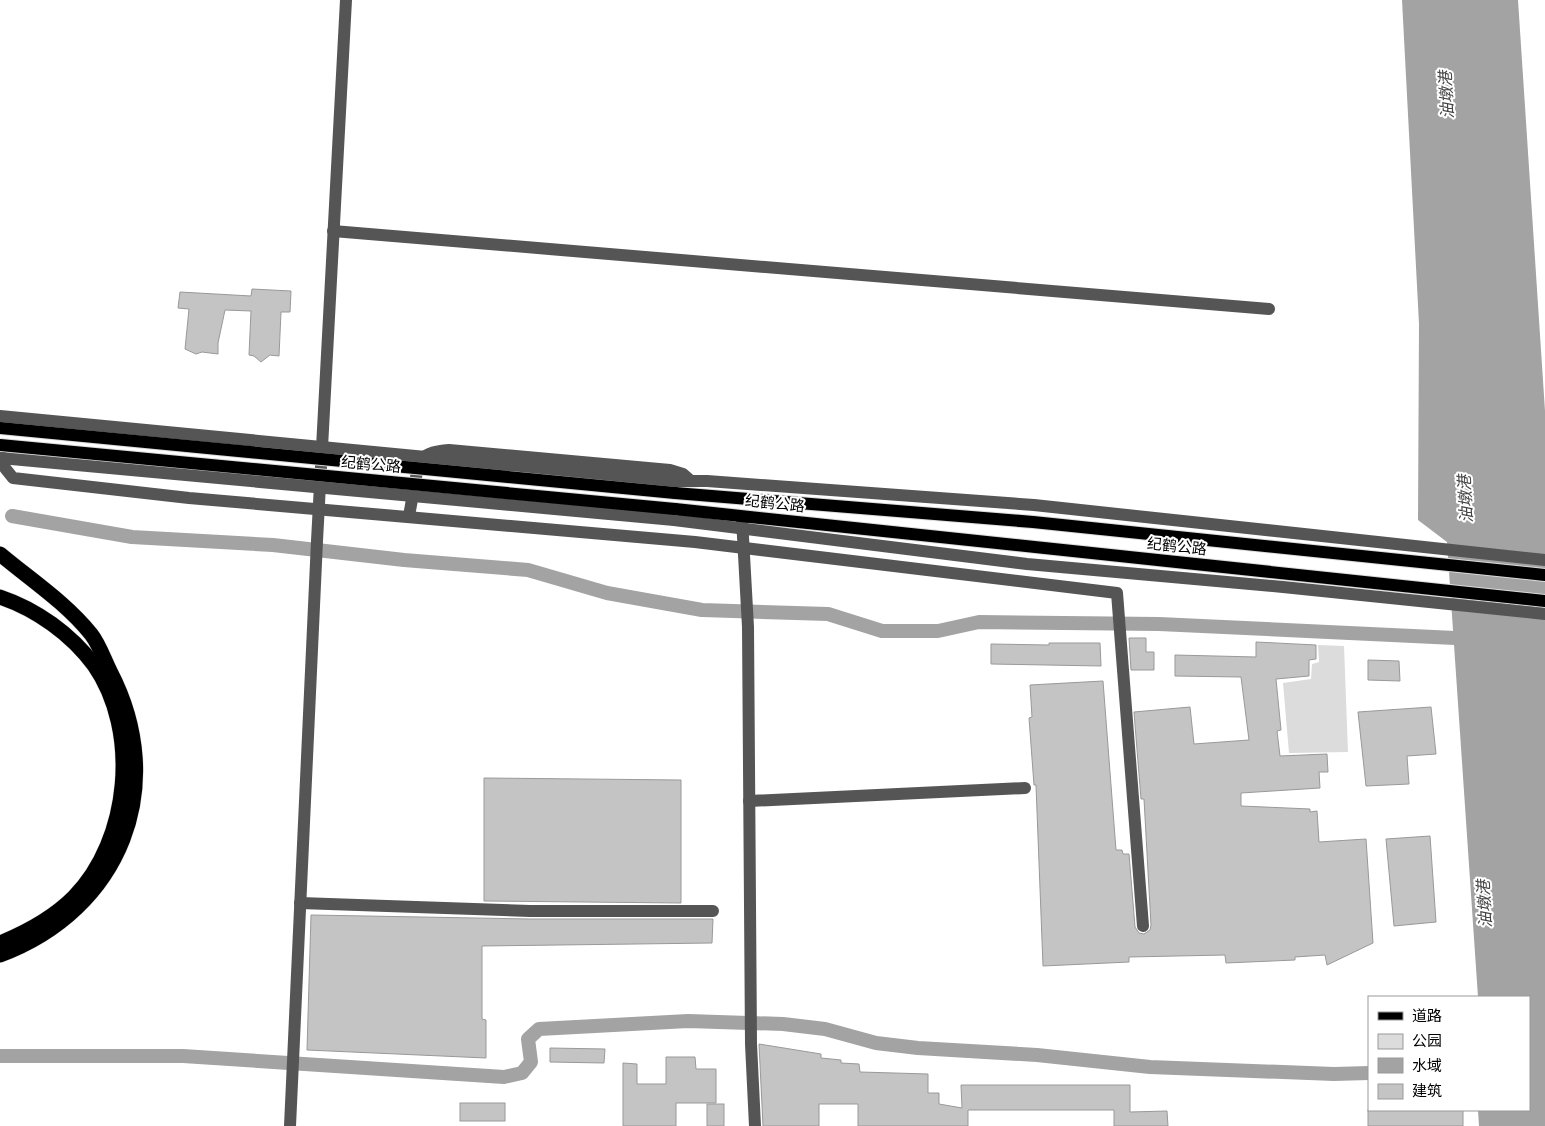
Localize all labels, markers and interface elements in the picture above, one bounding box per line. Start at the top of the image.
water label: 油墩港 [1435,69,1457,119]
street label: 纪鹤公路 [340,452,402,476]
water label: 油墩港 [1454,473,1476,523]
street label: 纪鹤公路 [744,490,806,516]
street label: 纪鹤公路 [1146,533,1208,559]
water label: 油墩港 [1473,878,1495,928]
legend [1368,996,1530,1111]
text: 道路 [1412,1006,1442,1025]
text: 公园 [1412,1031,1442,1050]
text: 水域 [1412,1056,1442,1075]
text: 建筑 [1412,1081,1442,1100]

